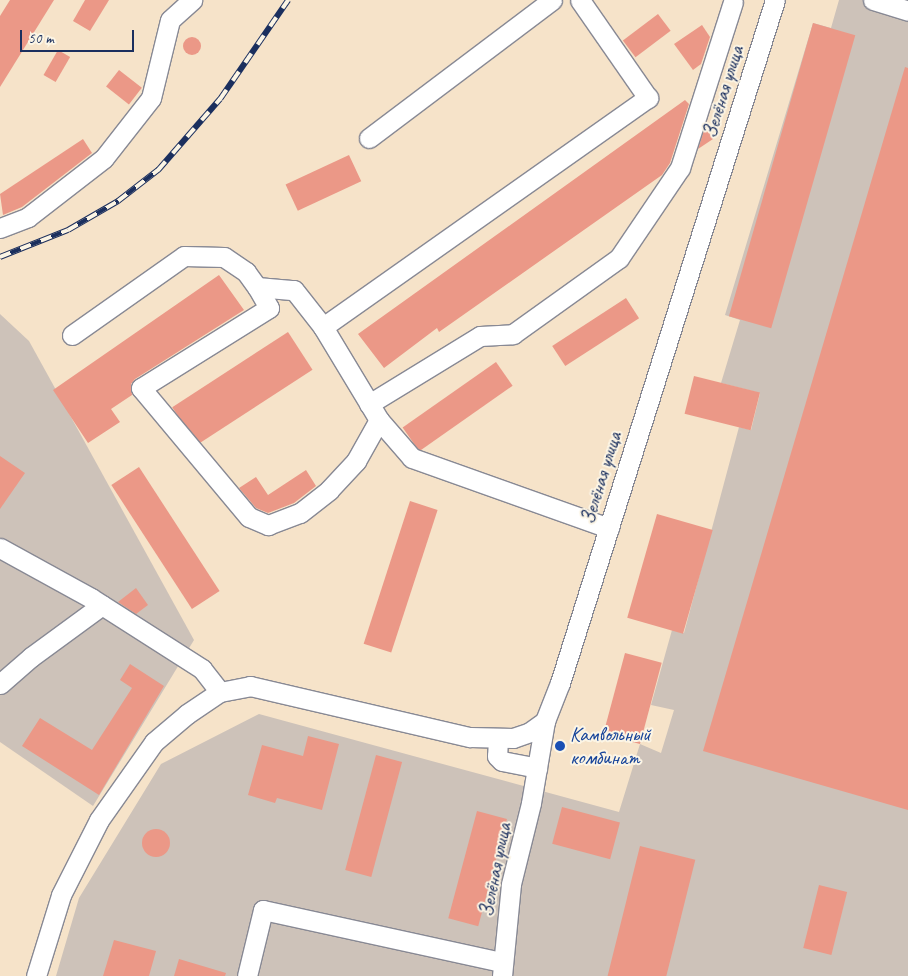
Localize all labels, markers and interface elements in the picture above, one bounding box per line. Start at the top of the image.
scale bar [22,20,136,52]
text: 50 m [28,29,54,48]
street label: Зелёная улица [697,42,749,142]
street label: Зелёная улица [575,428,627,528]
place label: Камвольный комбинат [570,722,651,769]
marker: Камвольный комбинат [554,740,566,752]
street label: Зелёная улица [474,820,516,920]

